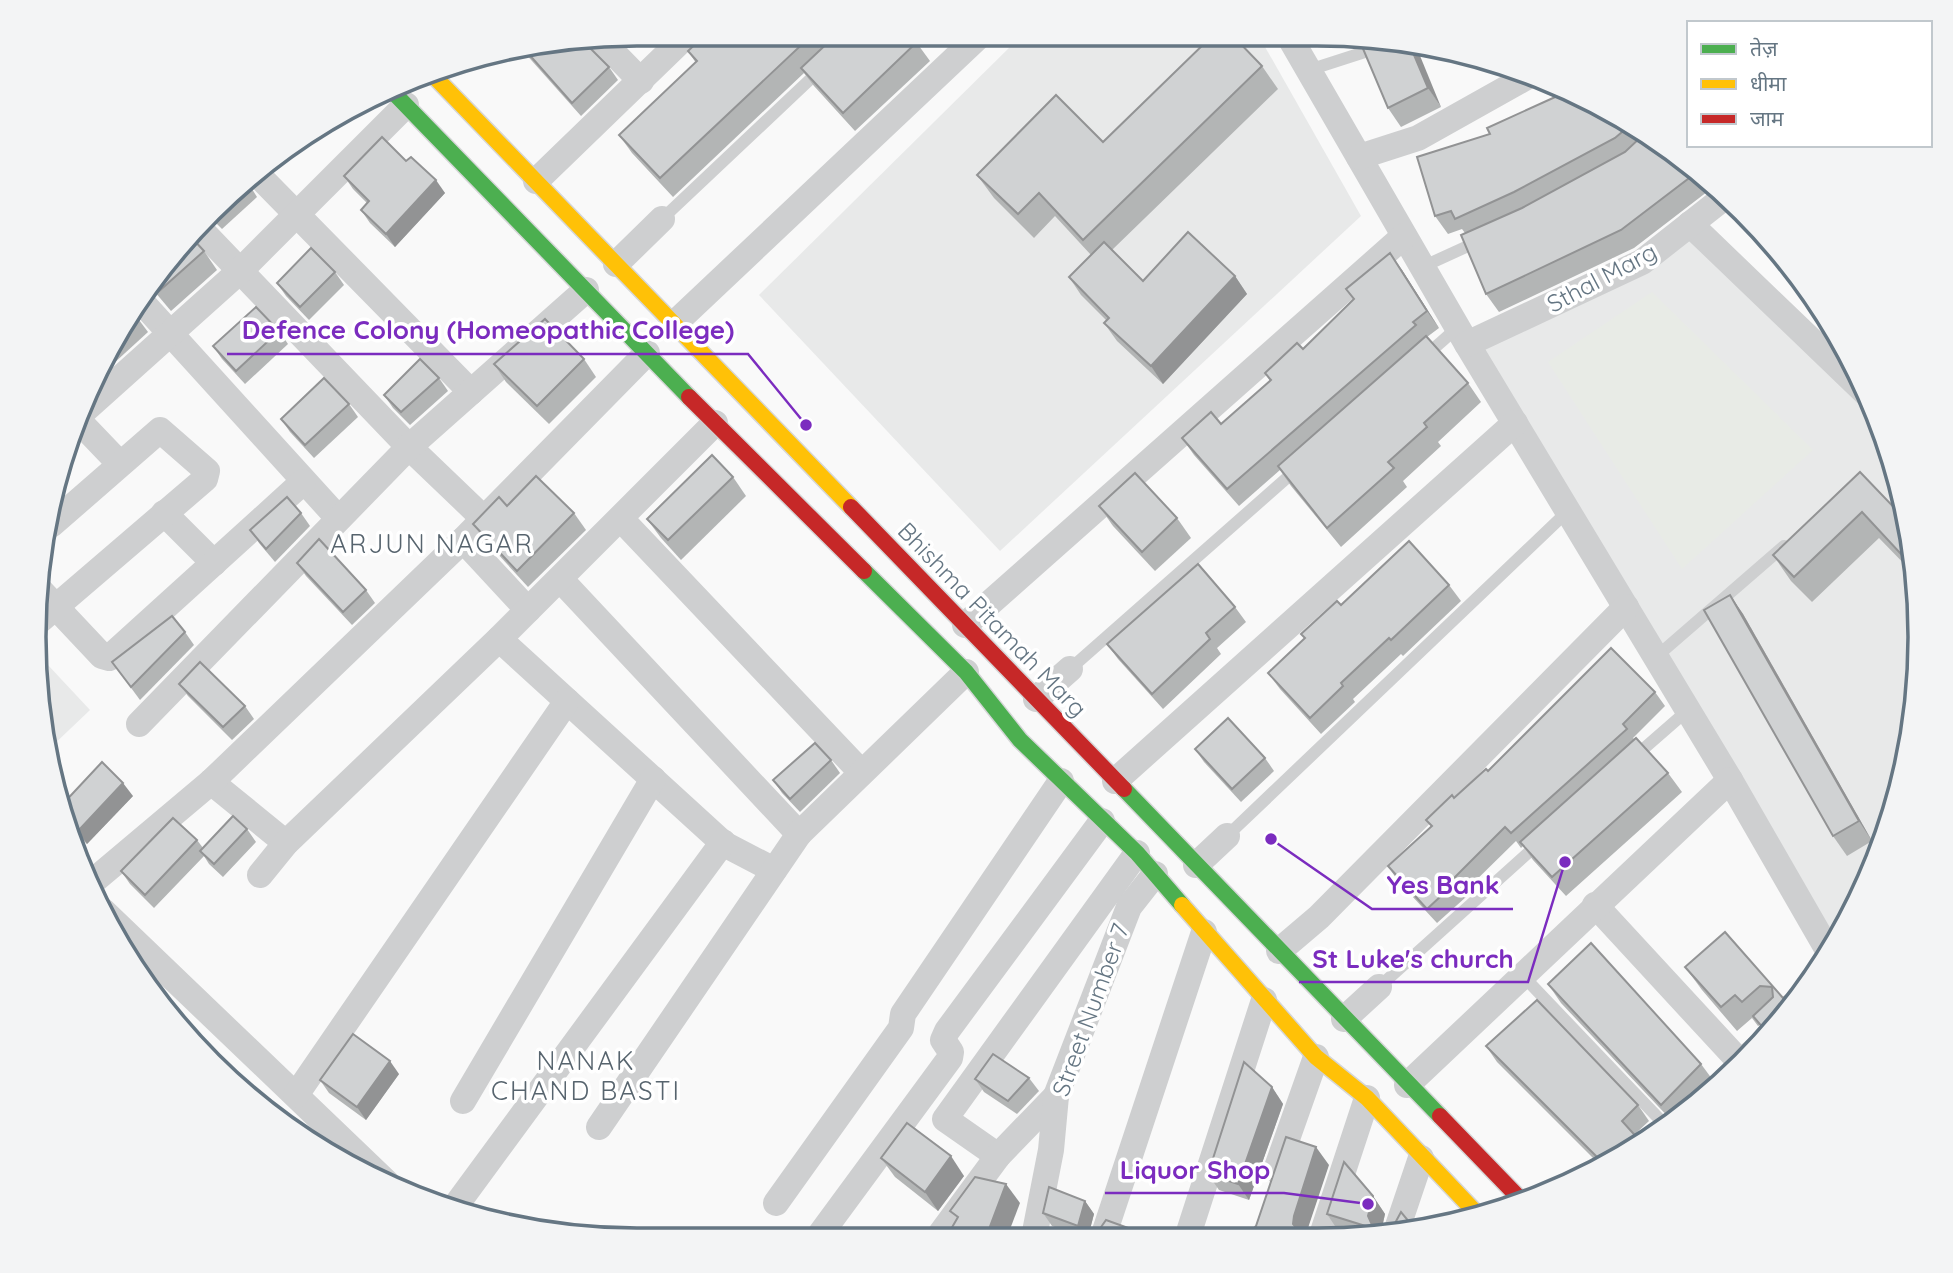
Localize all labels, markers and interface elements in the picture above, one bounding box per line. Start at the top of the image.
legend [1687,21,1932,147]
text: तेज़ [1750,35,1778,61]
text: धीमा [1750,70,1787,96]
text: जाम [1750,105,1784,131]
street label: Sthal Marg [1541,236,1662,319]
callout: Defence Colony (Homeopathic College) [227,307,748,354]
text: Defence Colony (Homeopathic College) [242,313,734,346]
street label: Bhishma Pitamah Marg [892,516,1094,723]
district label: ARJUN NAGAR [330,527,534,560]
callout: Yes Bank [1372,862,1513,909]
text: Yes Bank [1386,868,1500,901]
street label: Street Number 7 [1045,919,1135,1100]
callout: St Luke's church [1299,935,1528,982]
text: St Luke's church [1312,942,1514,975]
district label: NANAK CHAND BASTI [491,1044,681,1107]
callout: Liquor Shop [1105,1146,1284,1193]
text: Liquor Shop [1120,1153,1270,1186]

